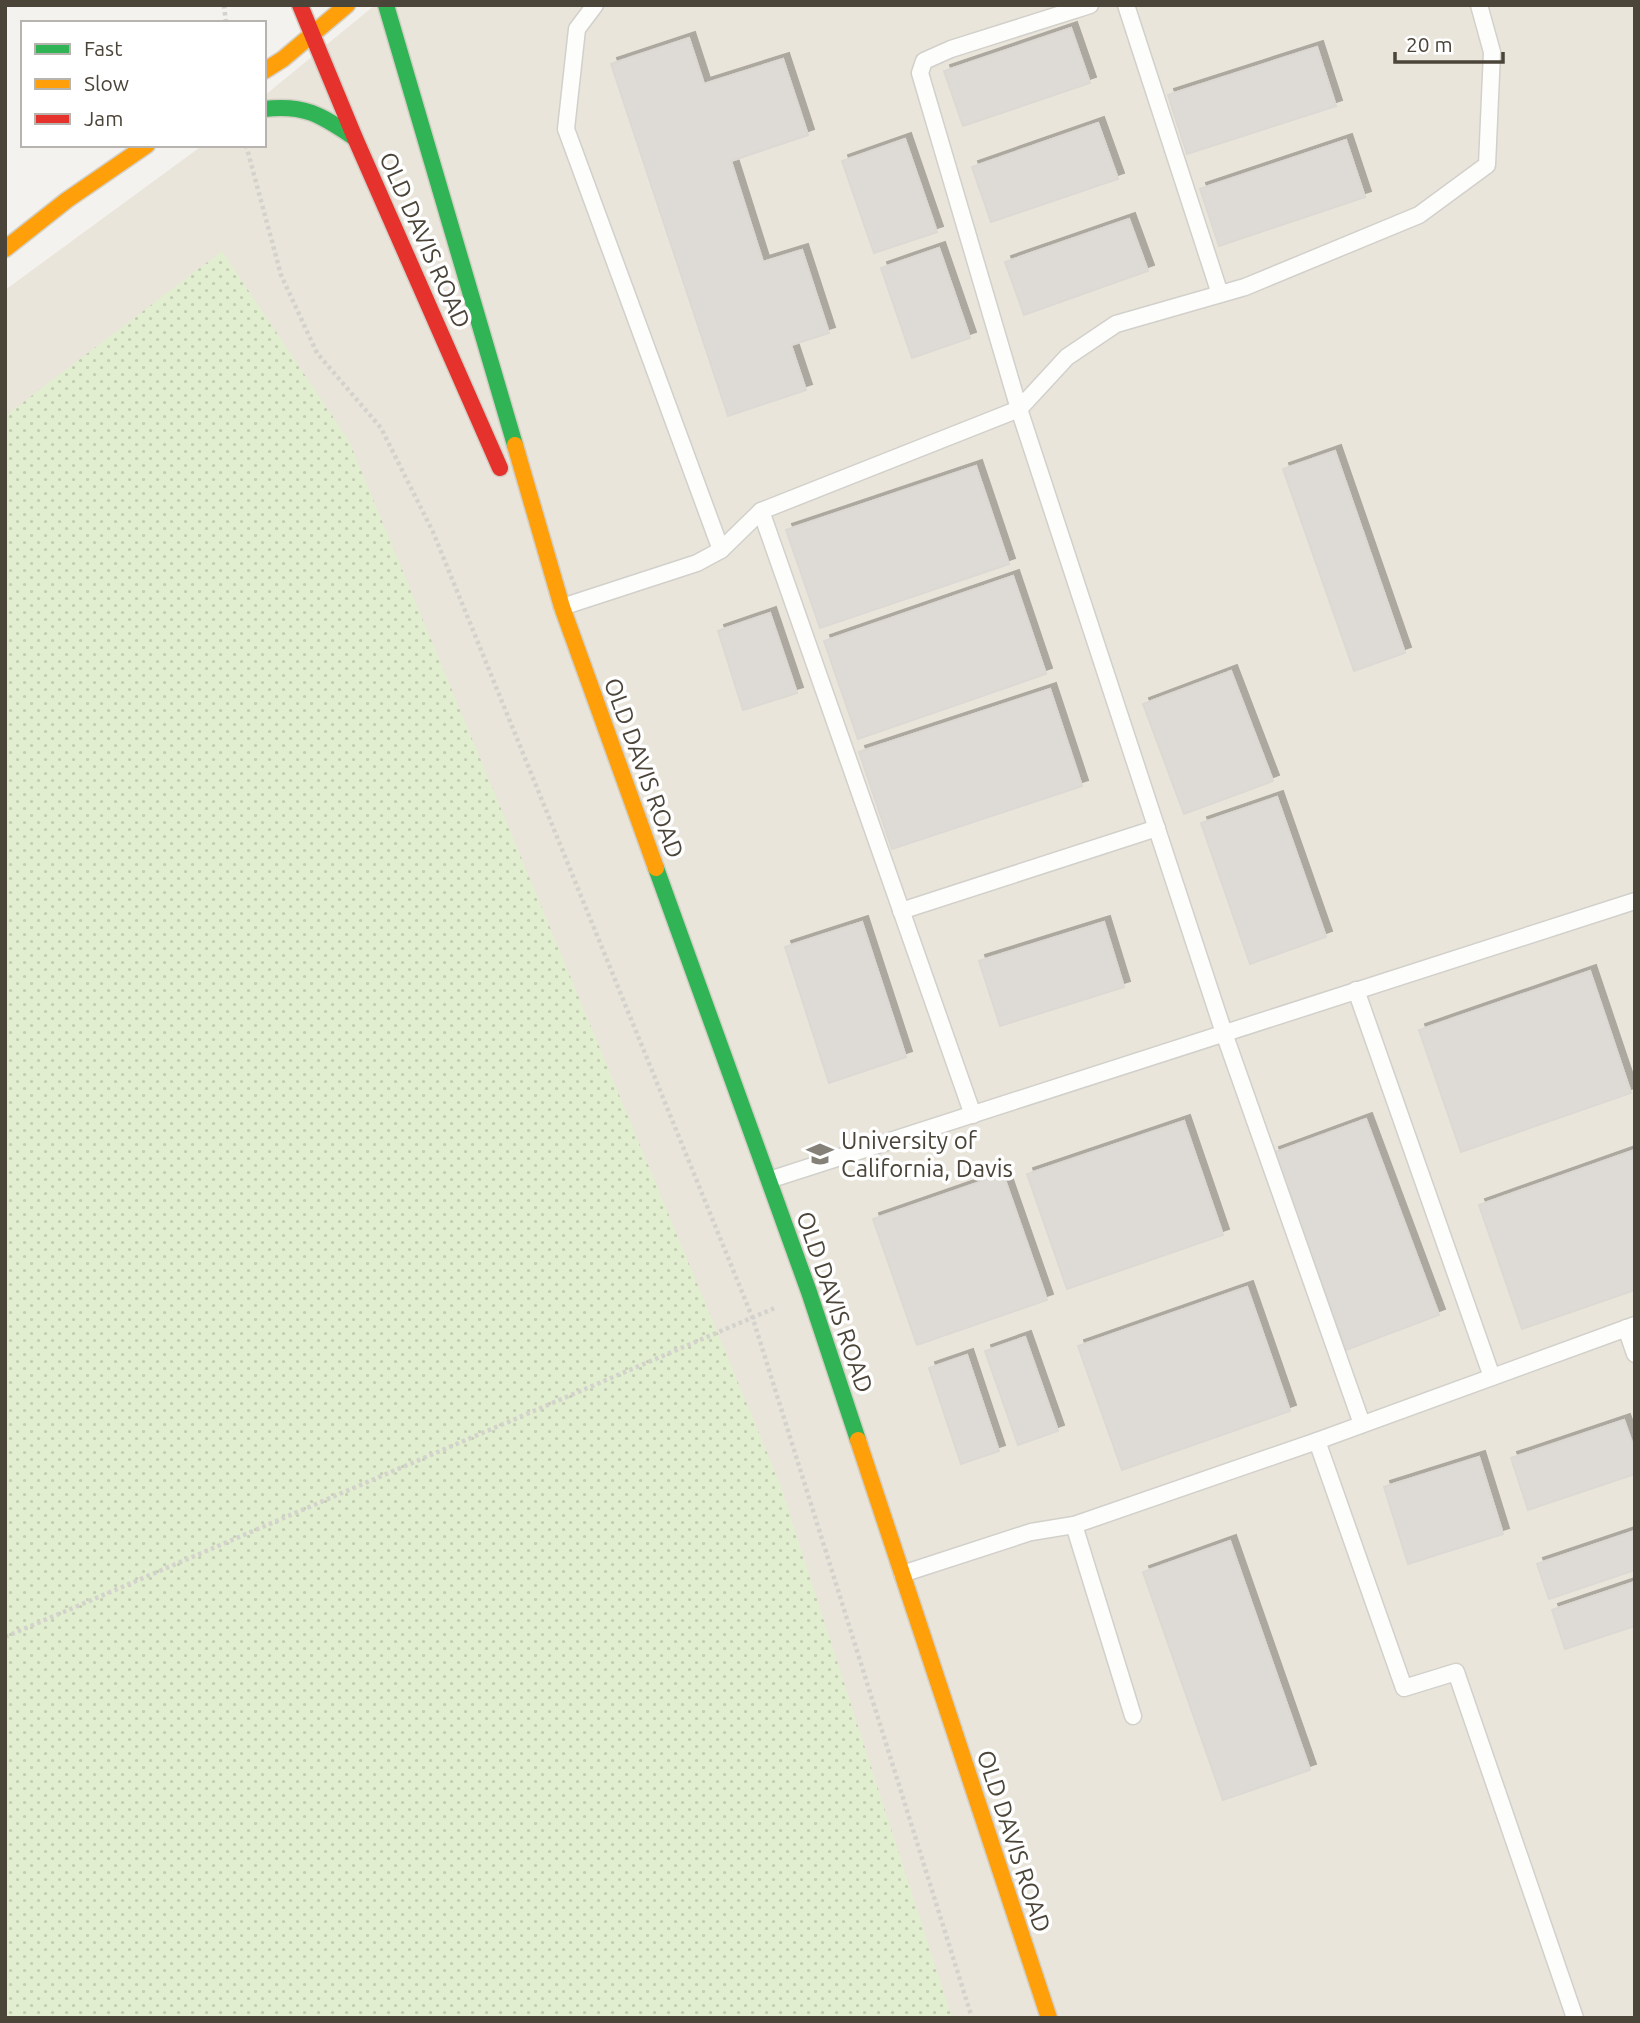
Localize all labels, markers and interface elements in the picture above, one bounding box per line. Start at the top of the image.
legend [21,21,266,147]
scale bar [1395,21,1504,65]
text: 20 m [1406,32,1453,56]
text: Fast [84,36,122,60]
text: Slow [84,71,129,95]
text: Jam [84,106,123,130]
street label: OLD DAVIS ROAD [374,148,476,332]
street label: OLD DAVIS ROAD [599,674,689,862]
place label: University of California, Davis [841,1127,1013,1182]
school or university icon: University of California, Davis [805,1139,835,1169]
street label: OLD DAVIS ROAD [791,1208,879,1396]
street label: OLD DAVIS ROAD [972,1747,1056,1935]

